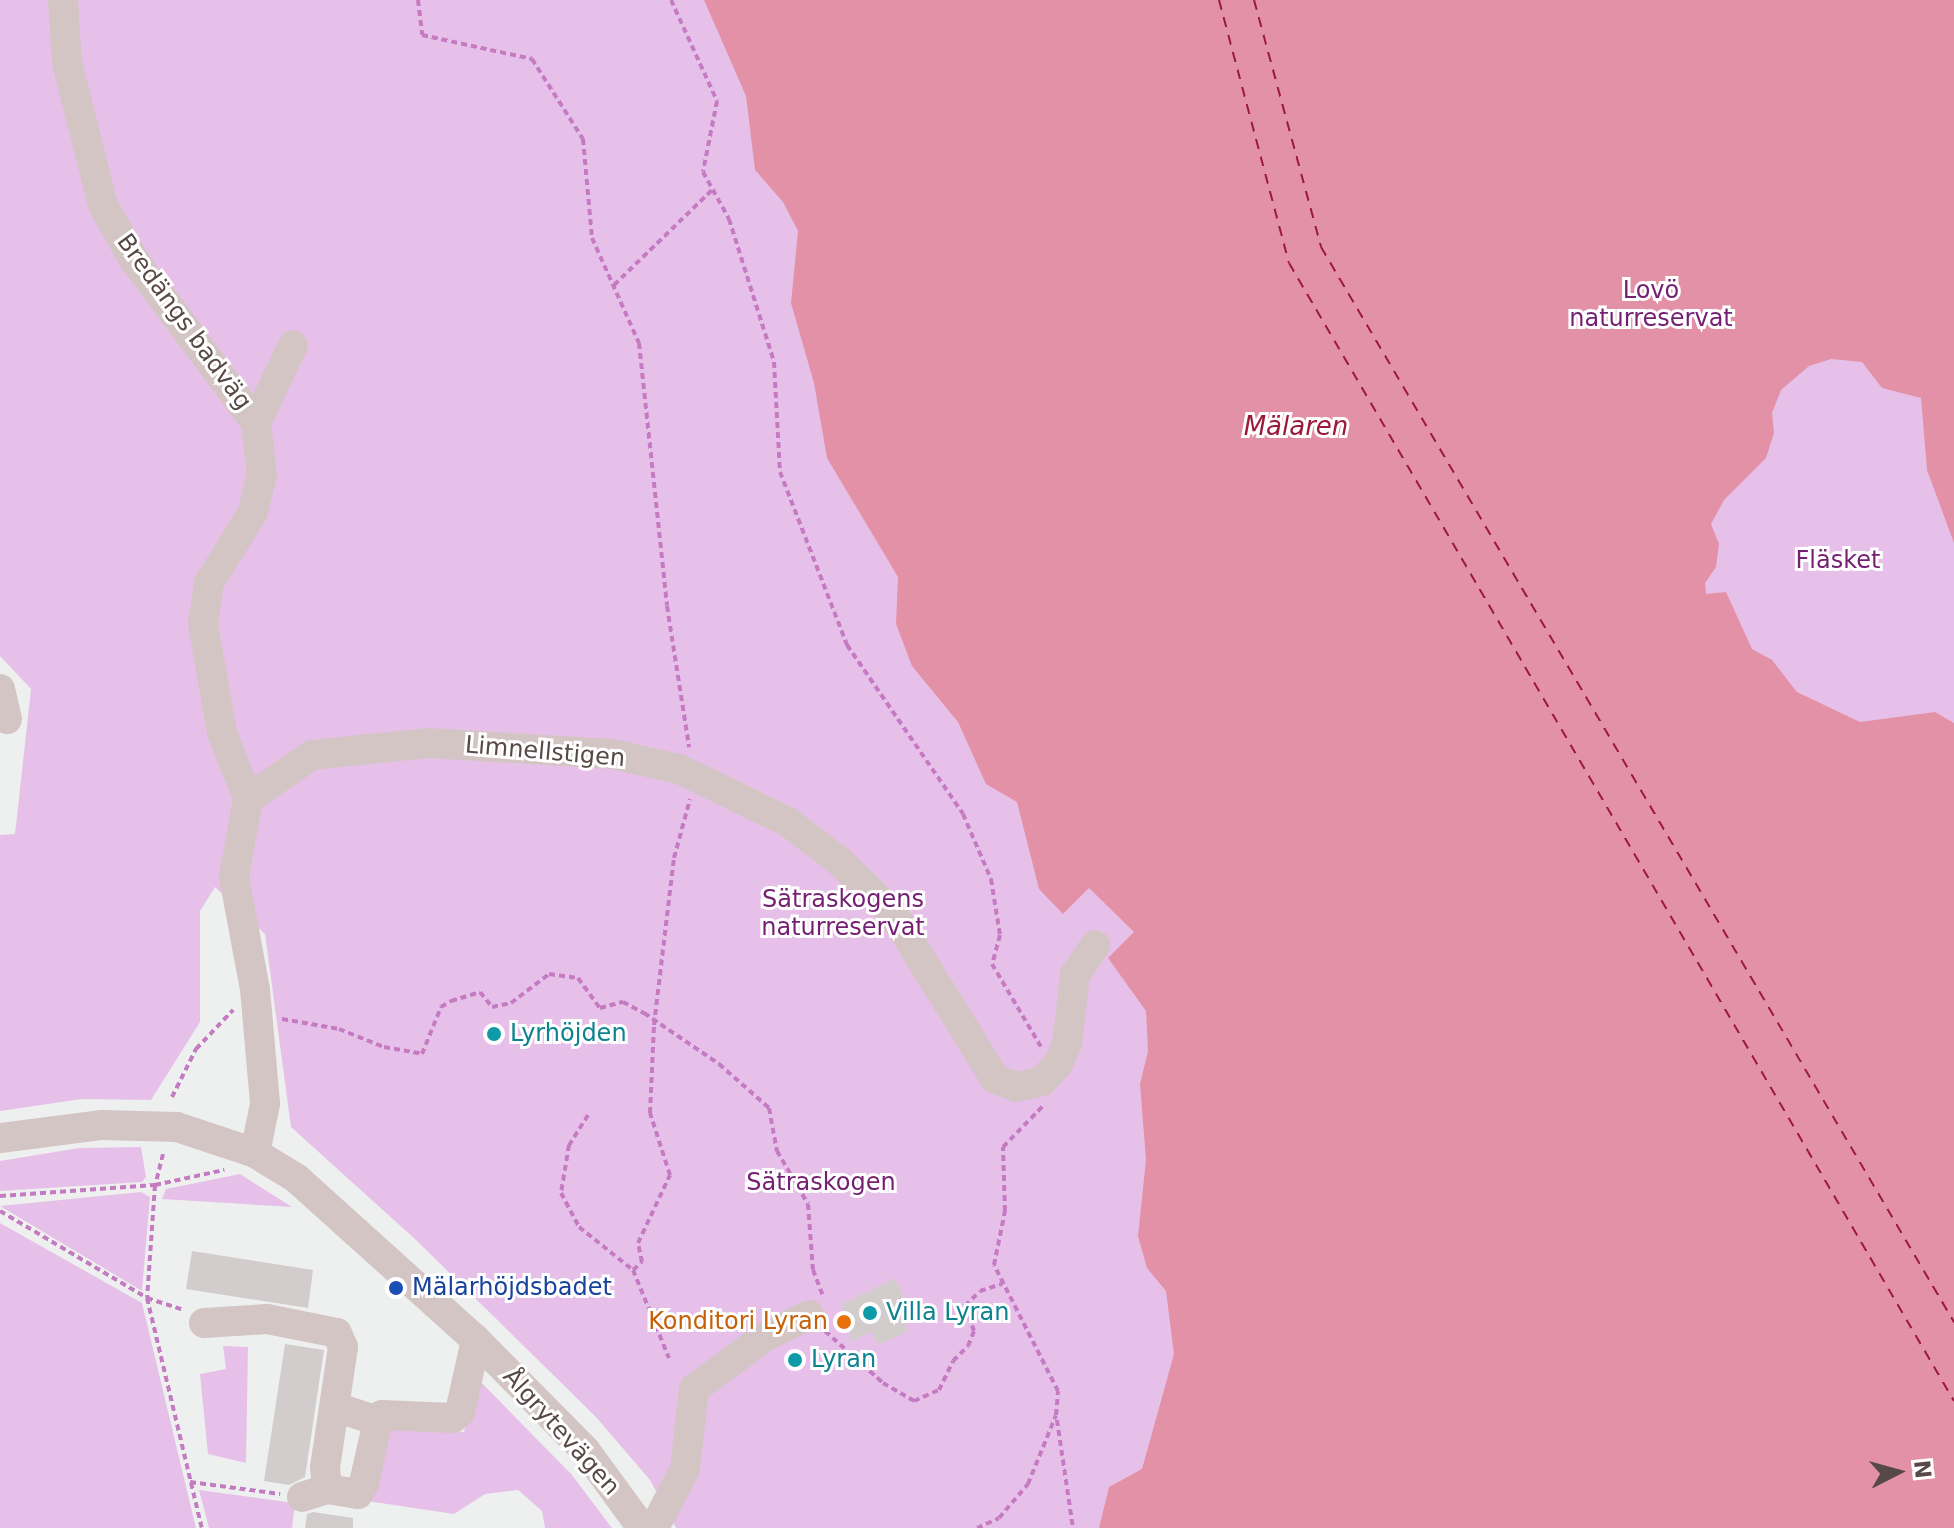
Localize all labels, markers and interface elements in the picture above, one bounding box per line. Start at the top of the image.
street label: Bredängs badväg [111,228,257,416]
park label: Lovö naturreservat [1569,277,1733,333]
water label: Mälaren [1244,411,1348,443]
park label: Fläsket [1796,547,1880,575]
street label: Limnellstigen [464,731,626,773]
park label: Sätraskogens naturreservat [761,886,925,942]
place label: Lyrhöjden [510,1020,627,1048]
marker: Lyrhöjden [485,1025,503,1043]
park label: Sätraskogen [746,1169,896,1197]
place label: Mälarhöjdsbadet [412,1274,612,1302]
marker: Mälarhöjdsbadet [387,1279,405,1297]
place label: Villa Lyran [886,1299,1009,1327]
marker: Villa Lyran [861,1304,879,1322]
place label: Konditori Lyran [648,1308,828,1336]
marker: Konditori Lyran [835,1313,853,1331]
place label: Lyran [811,1346,876,1374]
marker: Lyran [786,1351,804,1369]
street label: Ålgrytevägen [497,1363,625,1501]
north arrow [1858,1432,1938,1512]
text: N [1909,1459,1936,1480]

